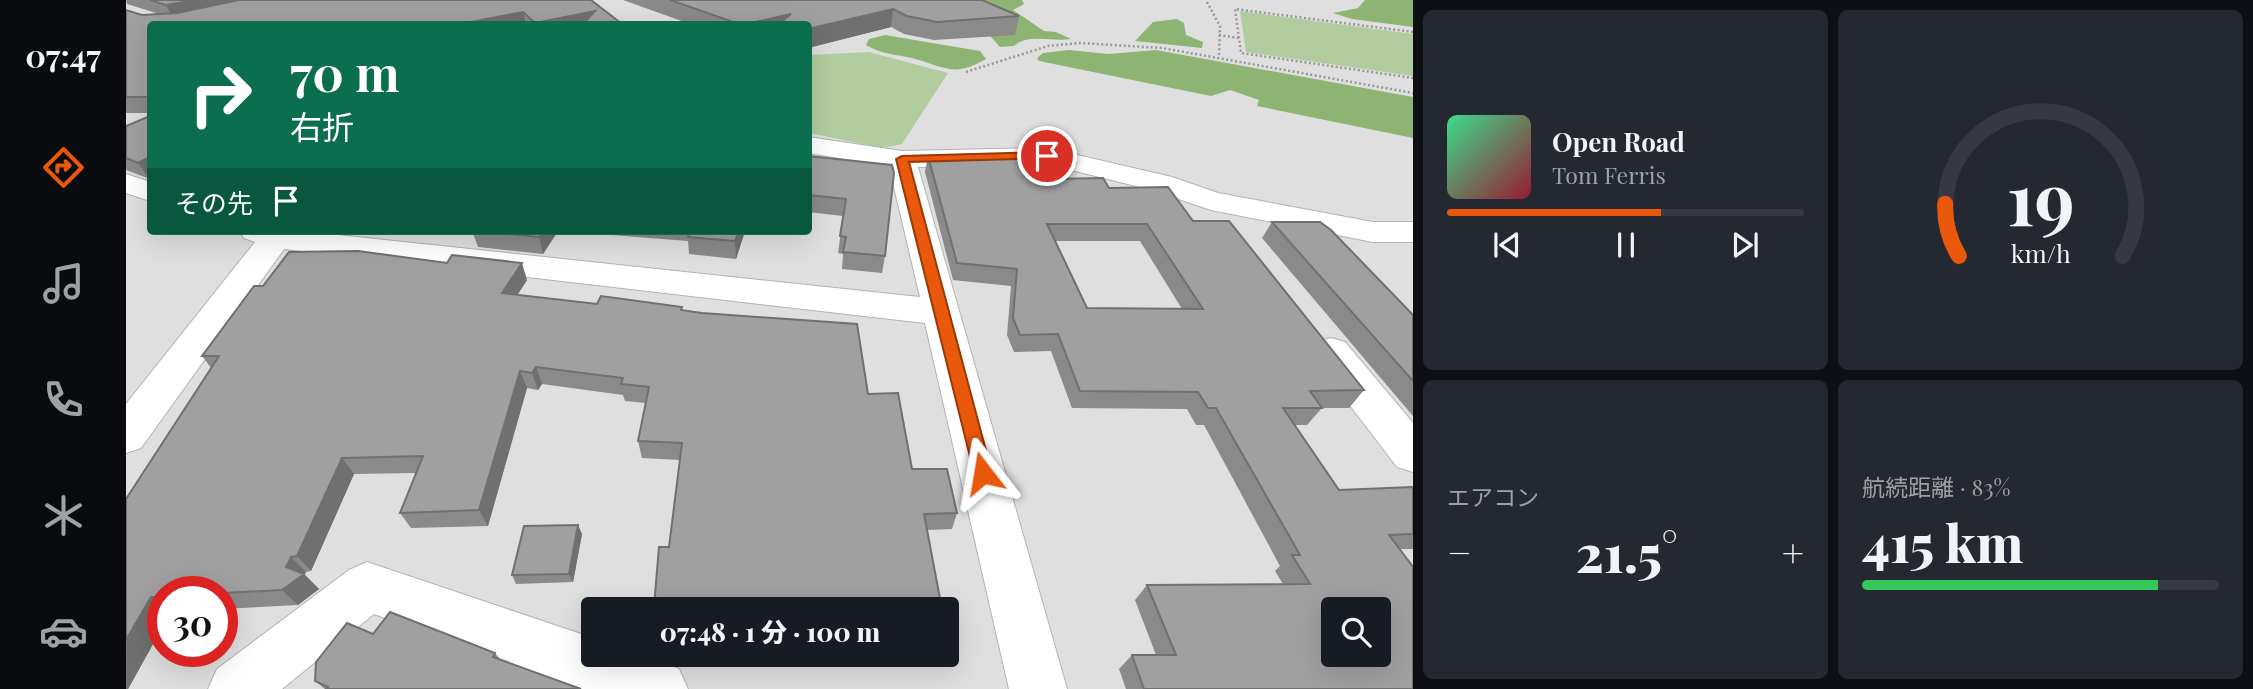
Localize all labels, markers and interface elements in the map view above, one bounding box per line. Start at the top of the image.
text: 07:47 [25,33,101,76]
text: 70 m [290,39,400,104]
icon: right [175,49,266,140]
text: 右折 [290,104,354,147]
text: Open Road [1552,124,1685,159]
pin [1017,126,1077,186]
icon: arrive [1028,137,1066,175]
icon: directions [39,143,88,192]
text: 19 [2006,147,2075,244]
text: Tom Ferris [1552,159,1666,190]
icon: arrive [267,182,305,220]
text: その先 [175,185,253,220]
icon: previous [1488,226,1526,264]
icon: pause [1607,226,1645,264]
icon: next [1726,226,1764,264]
text: km/h [2011,236,2071,269]
icon: music [39,259,88,308]
icon: phone [39,375,88,424]
position arrow [946,436,1020,510]
text: 航続距離 · 83% [1862,471,2011,502]
text: エアコン [1447,481,1539,512]
icon: climate [39,491,88,540]
text: 415 km [1862,507,2023,576]
text: 21.5° [1576,517,1678,586]
text: − [1447,526,1472,577]
text: + [1782,526,1804,577]
speed limit sign: 30 [147,576,238,667]
map controls [1321,597,1391,667]
button: search [1321,597,1391,667]
icon: car [39,607,88,656]
text: 07:48 · 1 分 · 100 m [660,614,880,649]

